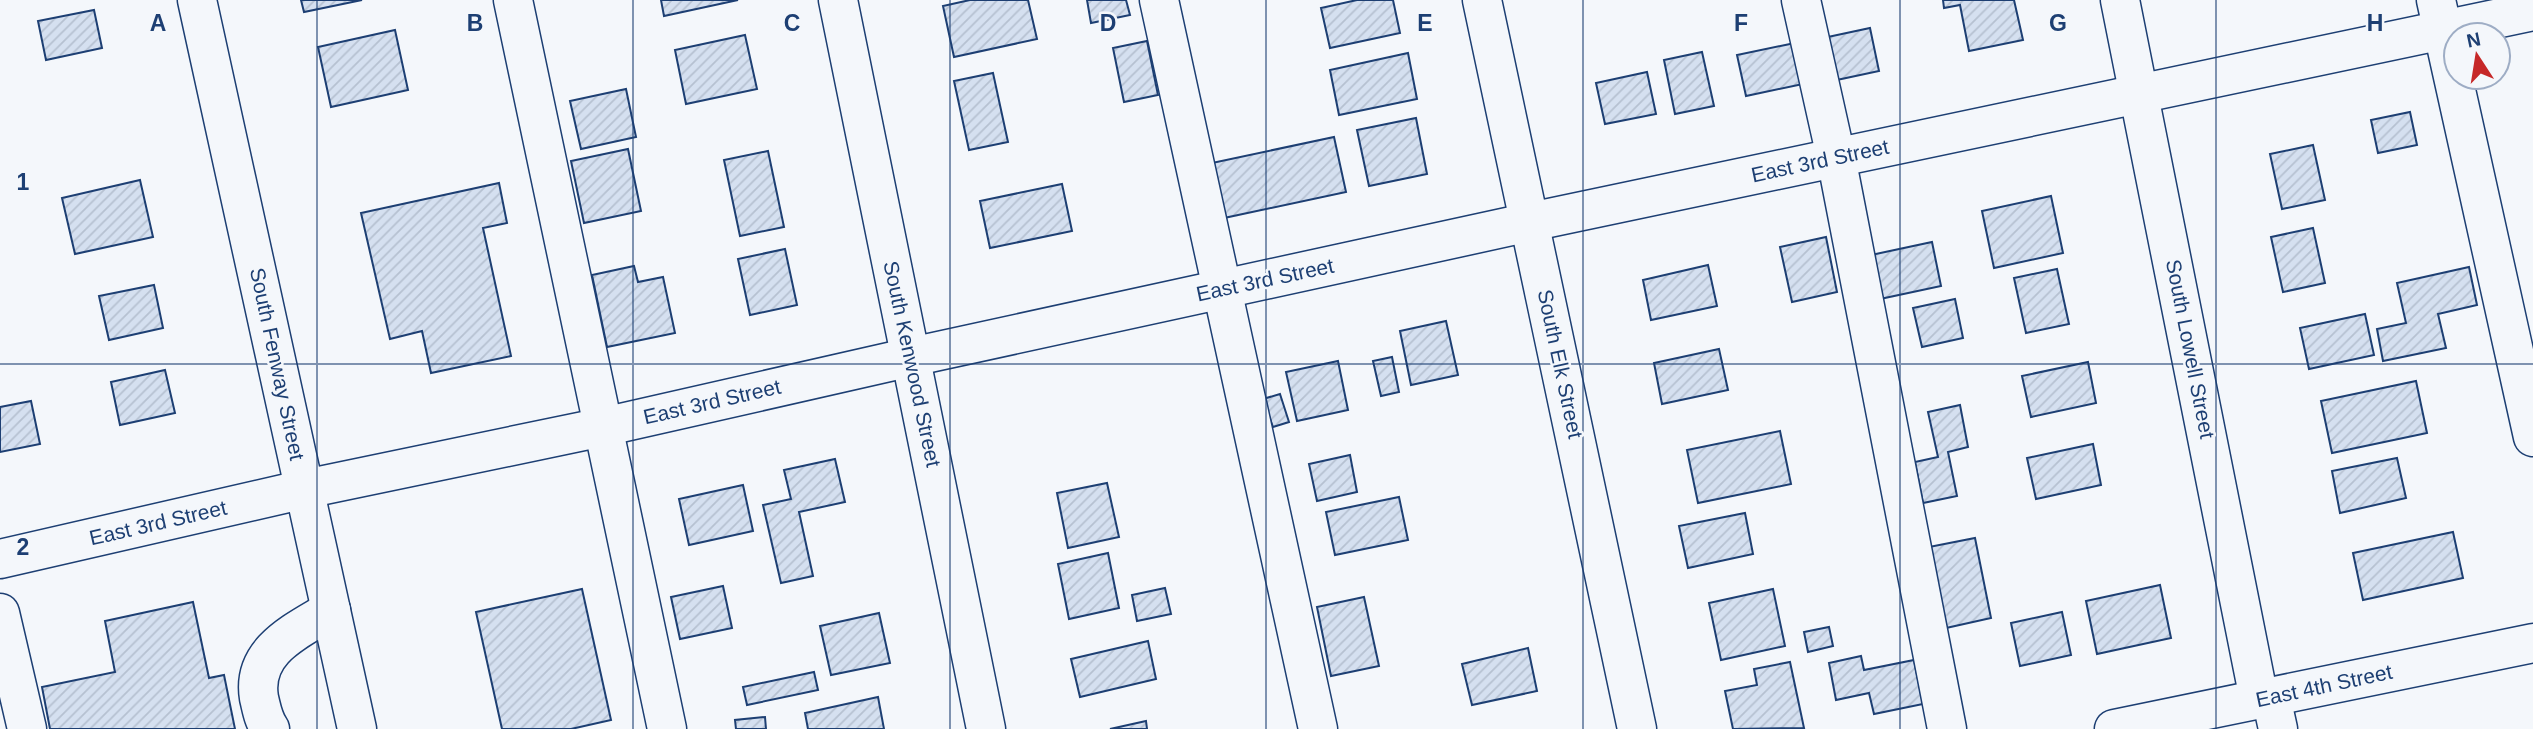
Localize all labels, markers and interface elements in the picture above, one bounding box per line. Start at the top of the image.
text: A [150,10,166,36]
text: B [467,10,483,36]
text: C [784,10,800,36]
text: D [1100,10,1116,36]
text: E [1417,10,1433,36]
text: F [1734,10,1748,36]
text: G [2049,10,2067,36]
text: H [2367,10,2383,36]
north arrow [2442,21,2512,91]
text: N [2465,28,2482,52]
street label: East 3rd Street [1749,135,1891,186]
text: 1 [17,169,30,195]
street label: East 3rd Street [1194,254,1336,305]
street label: South Lowell Street [2162,257,2219,441]
street label: South Kenwood Street [879,259,946,469]
street label: South Fenway Street [246,266,309,462]
street label: South Elk Street [1533,287,1588,441]
street label: East 3rd Street [641,375,783,428]
street label: East 3rd Street [87,496,229,549]
text: 2 [17,534,29,560]
street label: East 4th Street [2254,660,2394,711]

